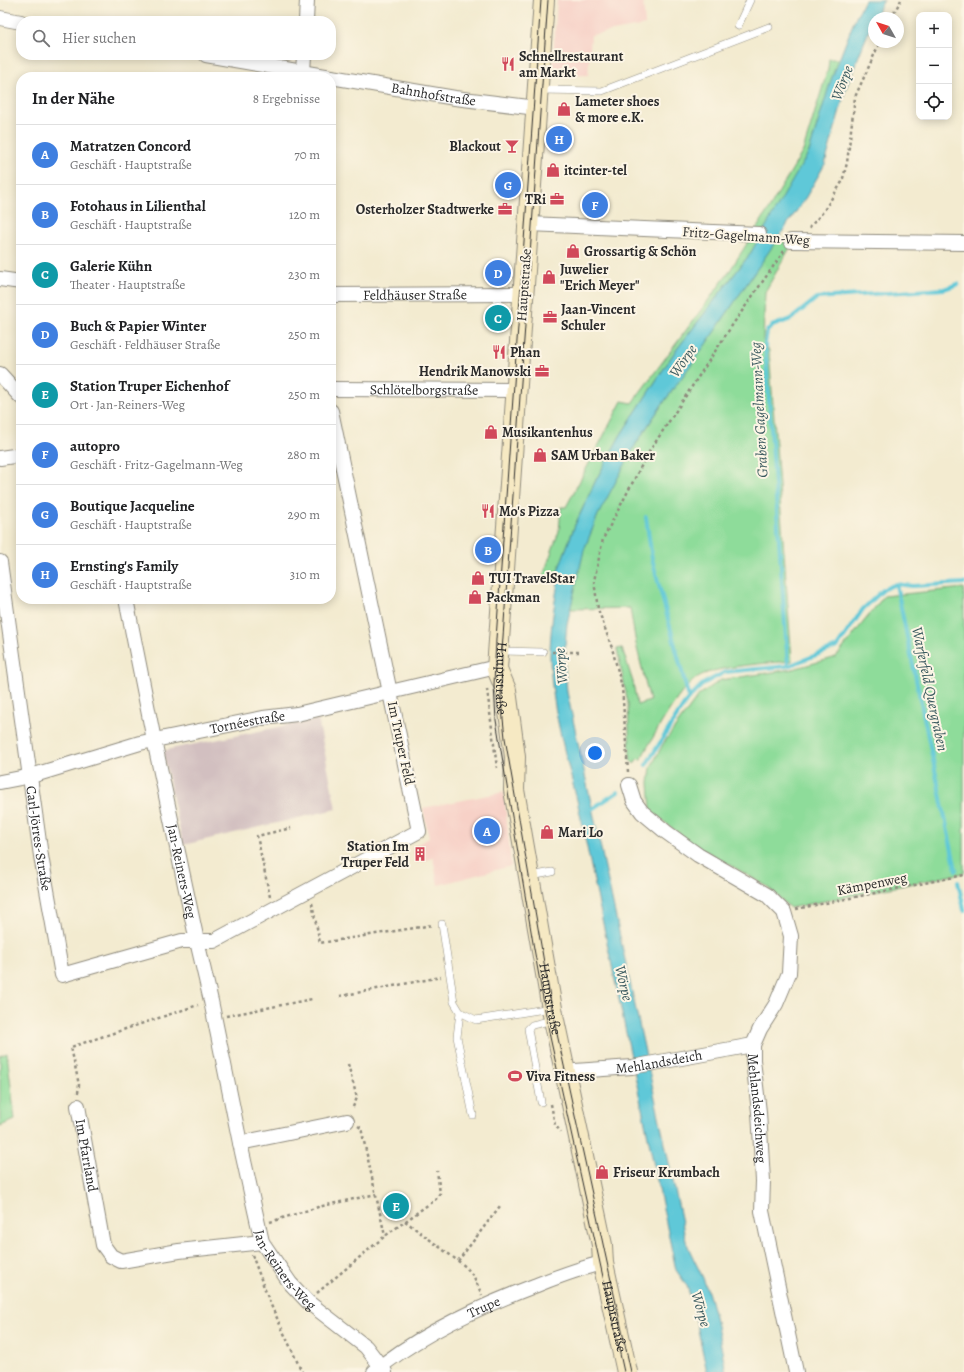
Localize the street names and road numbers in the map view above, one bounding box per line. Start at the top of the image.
street label: Bahnhofstraße [390,78,477,110]
street label: Fritz-Gagelmann-Weg [682,222,810,250]
street label: Hauptstraße [512,248,536,322]
street label: Feldhäuser Straße [363,285,467,304]
street label: Schlötelborgstraße [370,380,478,399]
street label: Hauptstraße [491,641,512,716]
street label: Im Truper Feld [383,699,419,787]
street label: Tornéestraße [208,706,286,738]
street label: Carl-Jörres-Straße [22,784,56,892]
street label: Jan-Reiners-Weg [163,822,201,920]
street label: Kämpenweg [835,868,909,900]
street label: Hauptstraße [535,961,566,1037]
street label: Mehlandsdeich [615,1045,704,1078]
street label: Mehlandsdeichweg [744,1053,771,1163]
street label: Im Pfarrland [71,1117,103,1194]
street label: Jan-Reiners-Weg [250,1228,320,1314]
street label: Hauptstraße [598,1278,632,1354]
street label: Trupe [464,1291,503,1322]

